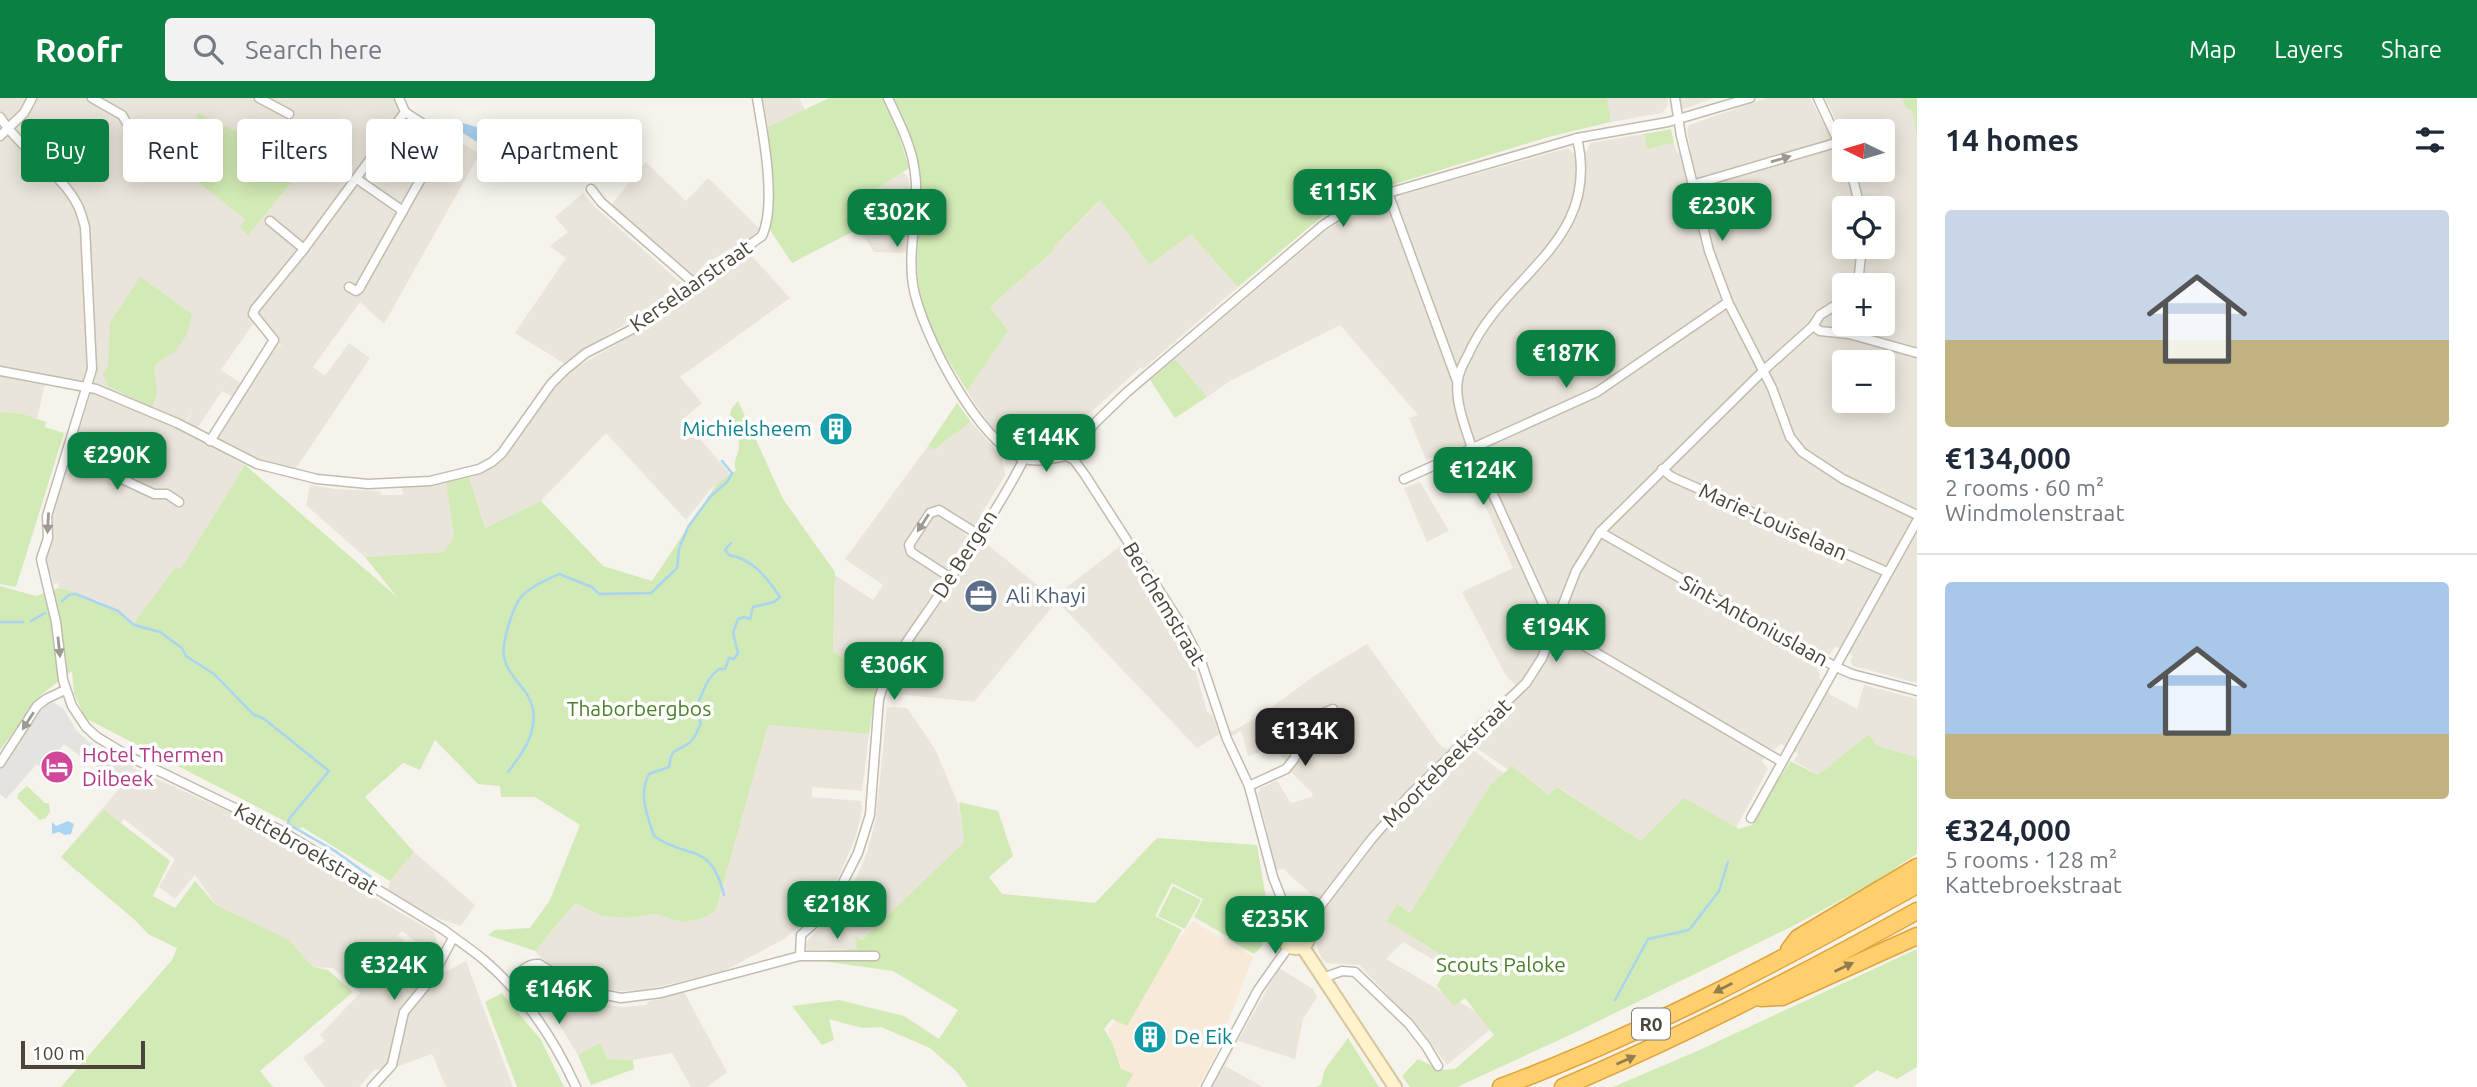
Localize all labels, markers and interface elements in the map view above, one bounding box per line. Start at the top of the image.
search box [165,18,655,81]
icon: search [189,30,227,68]
text: Roofr [35,31,123,68]
text: Search here [245,35,382,64]
text: Map [2189,36,2236,63]
text: Layers [2274,36,2343,63]
text: Share [2381,36,2442,63]
chip: Buy [21,119,109,182]
chip: Rent [123,119,223,182]
chip: Filters [237,119,352,182]
chip: New [366,119,463,182]
chip: Apartment [477,119,642,182]
north arrow [1832,119,1895,182]
map controls [1832,119,1895,413]
icon: filters [2411,121,2449,159]
text: 14 homes [1945,123,2079,157]
one-way arrow [1771,153,1792,163]
pin: €115K [1294,170,1392,229]
text: €115K [1309,179,1377,204]
pin: €230K [1673,184,1771,243]
pin: €302K [848,190,946,249]
text: €230K [1688,193,1756,218]
button: locate [1832,196,1895,259]
text: €302K [863,199,931,224]
street label: Kerselaarstraat [625,234,756,336]
icon: home [2134,256,2260,382]
button: + [1832,273,1895,336]
pin: €187K [1517,330,1615,390]
text: €187K [1532,340,1600,365]
button: − [1832,350,1895,413]
building icon: Michielsheem [817,410,855,448]
pin: €144K [997,414,1095,474]
place label: Michielsheem [682,416,812,440]
text: €144K [1012,424,1080,449]
pin: €290K [68,432,166,492]
text: €134,000 [1945,441,2071,475]
text: €290K [83,442,151,467]
pin: €124K [1434,448,1532,507]
text: €124K [1449,457,1517,482]
text: 2 rooms · 60 m² [1945,475,2104,500]
street label: Marie-Louiselaan [1696,478,1851,565]
text: Windmolenstraat [1945,500,2124,525]
street label: De Bergen [927,505,1001,602]
one-way arrow [42,512,53,534]
one-way arrow [917,513,930,533]
street label: Berchemstraat [1119,538,1211,669]
street label: Sint-Antoniuslaan [1676,570,1833,671]
office icon: Ali Khayi [962,577,1000,615]
place label: Ali Khayi [1006,583,1086,607]
pin: €194K [1507,604,1605,664]
text: €194K [1522,614,1590,639]
icon: home [2134,628,2260,754]
one-way arrow [54,637,65,659]
pin: €306K [845,642,943,702]
text: €306K [860,652,928,677]
street label: Moortebeekstraat [1377,693,1516,832]
park label: Thaborbergbos [567,696,711,720]
pin: €134K [1256,708,1354,768]
one-way arrow [21,711,34,730]
text: €134K [1271,718,1339,743]
place label: Hotel Thermen Dilbeek [82,742,224,790]
hotel icon: Hotel Thermen Dilbeek [38,748,76,786]
street label: Kattebroekstraat [231,797,382,899]
text: €324,000 [1945,813,2071,847]
text: 5 rooms · 128 m² [1945,847,2117,872]
text: Kattebroekstraat [1945,872,2122,897]
pin: €218K [788,882,886,941]
text: €218K [803,891,871,916]
pin: €235K [1226,896,1324,956]
text: €235K [1241,906,1309,931]
pin: €324K [345,942,443,1002]
text: €324K [360,952,428,977]
park label: Scouts Paloke [1436,952,1566,976]
one-way arrow [1834,962,1854,973]
pin: €146K [510,967,608,1026]
text: €146K [525,976,593,1001]
one-way arrow [1713,983,1733,994]
road number: R0 [1632,1008,1670,1040]
building icon: De Eik [1131,1018,1169,1056]
place label: De Eik [1174,1024,1233,1048]
scale bar [21,1038,145,1070]
text: 100 m [32,1042,85,1064]
one-way arrow [1616,1054,1636,1066]

